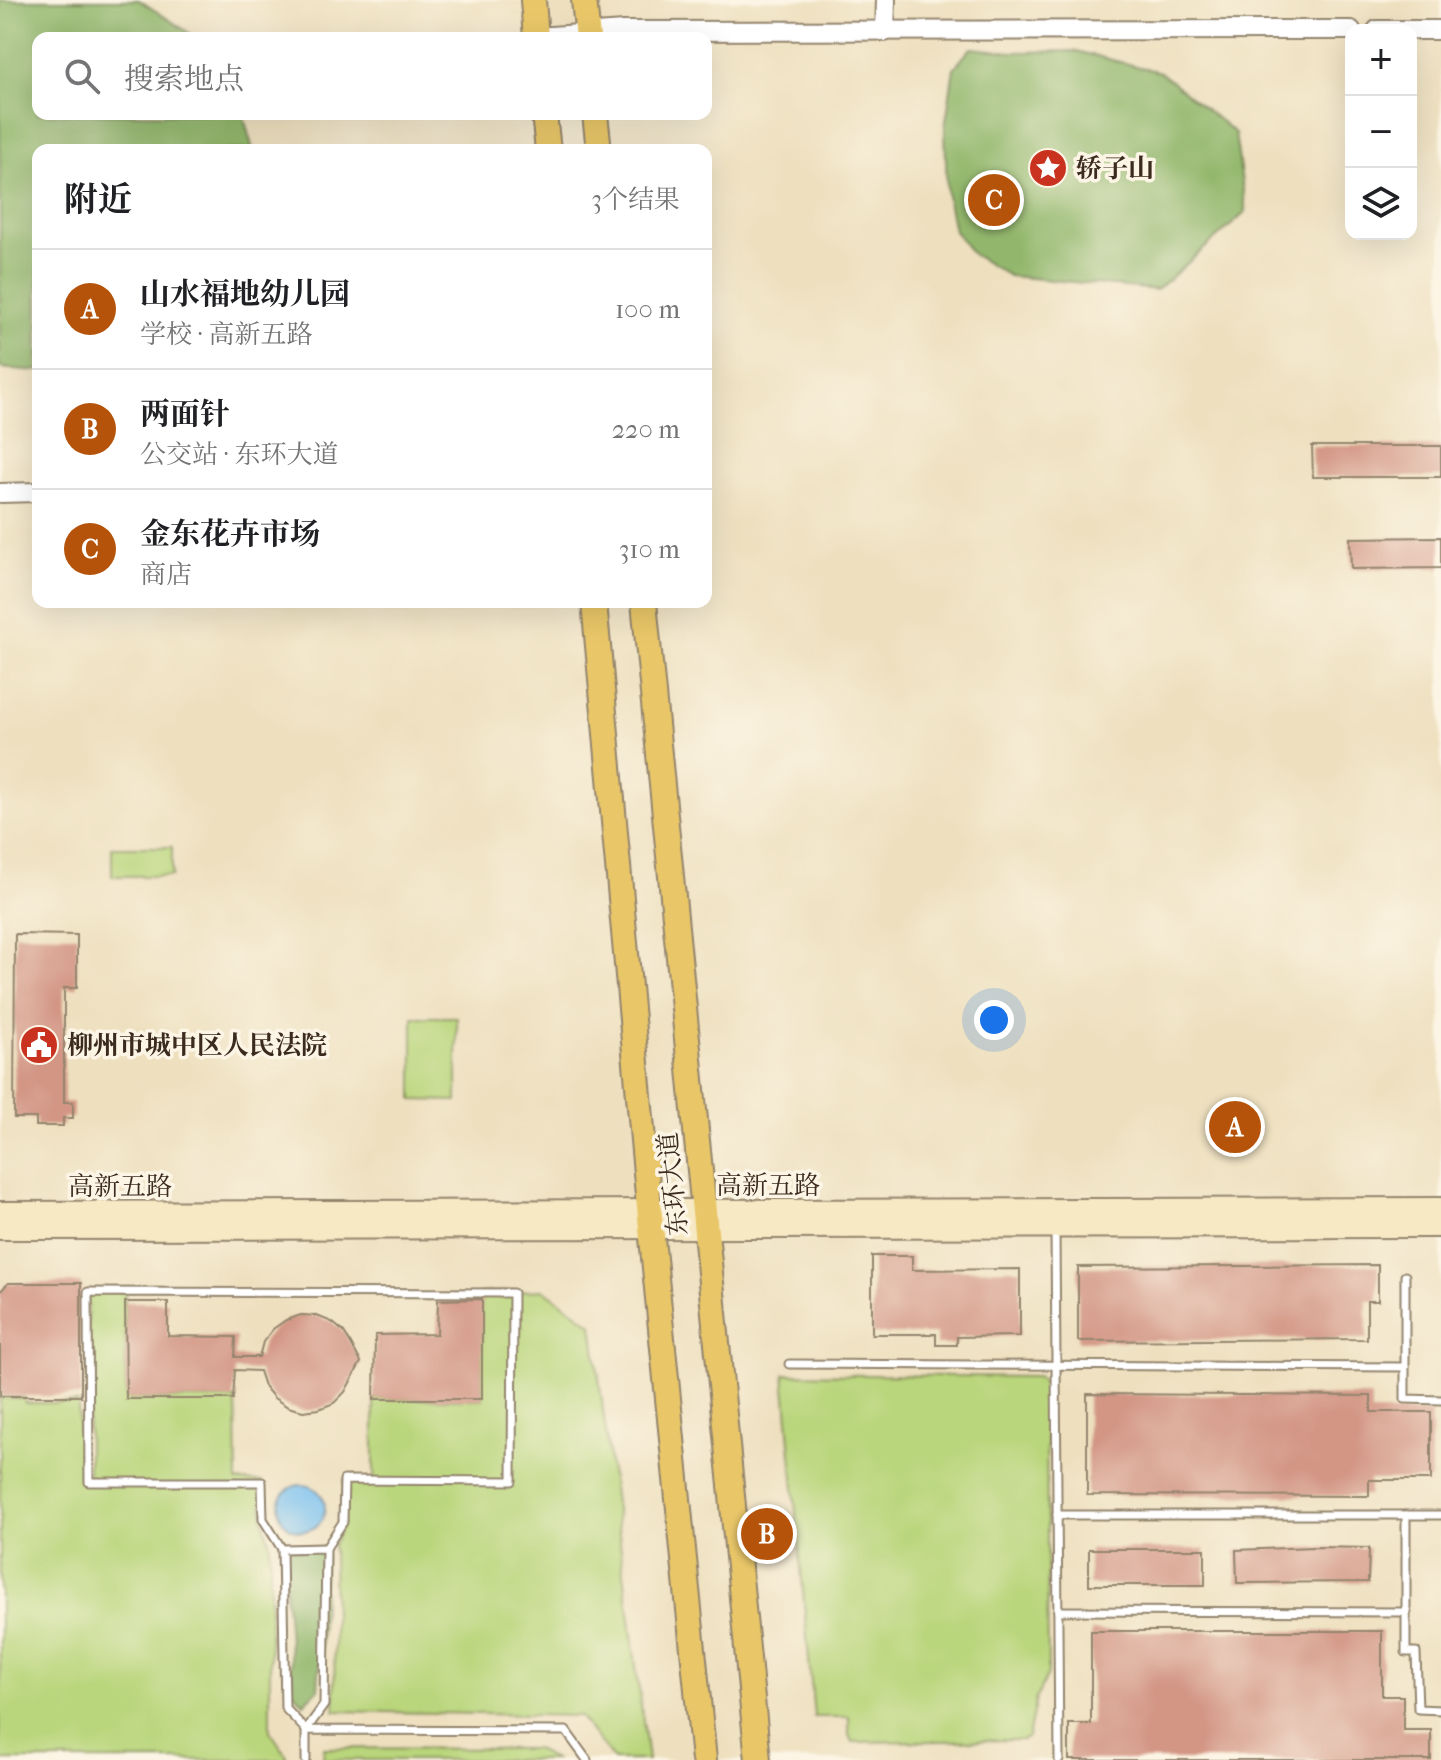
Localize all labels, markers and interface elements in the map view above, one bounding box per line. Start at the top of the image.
map controls [1345,24,1417,240]
button: + [1345,24,1417,96]
search box [32,32,712,120]
icon: search [60,54,104,98]
text: 搜索地点 [124,62,244,97]
button: − [1345,96,1417,168]
place icon: 轿子山 [1027,147,1069,189]
place label: 轿子山 [1076,153,1154,184]
button: layers [1345,168,1417,240]
pin: C [968,170,1020,230]
text: 附近 [64,180,132,220]
text: 3个结果 [591,184,680,215]
text: 山水福地幼儿园 [140,277,350,312]
text: A [82,294,98,325]
text: 100 m [615,294,680,325]
text: 学校 · 高新五路 [140,319,312,350]
text: 两面针 [140,397,230,432]
text: B [82,414,98,445]
text: 220 m [612,414,680,445]
text: 公交站 · 东环大道 [140,439,338,470]
text: 金东花卉市场 [140,517,320,552]
text: C [81,534,99,565]
text: 310 m [619,534,680,565]
text: 商店 [140,559,192,590]
your location [974,1000,1014,1040]
public building icon: 柳州市城中区人民法院 [18,1024,60,1066]
place label: 柳州市城中区人民法院 [67,1030,327,1061]
pin: A [1209,1097,1261,1157]
street label: 东环大道 [652,1131,694,1237]
street label: 高新五路 [716,1170,820,1201]
street label: 高新五路 [68,1171,172,1202]
pin: B [741,1504,793,1564]

